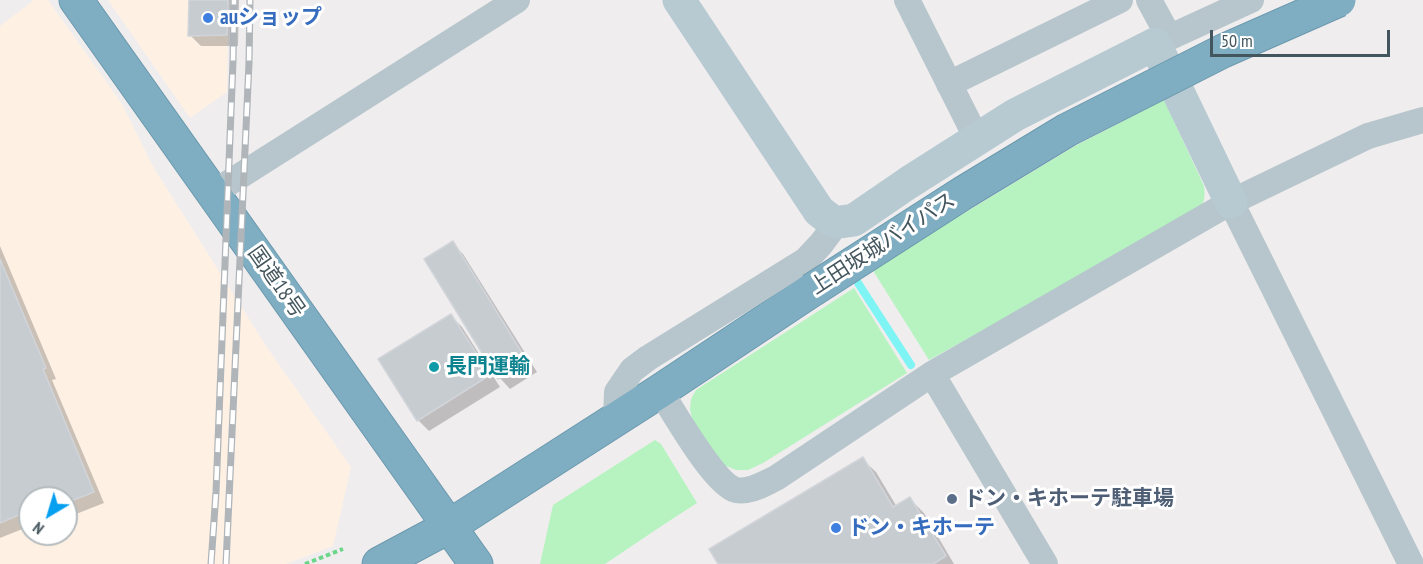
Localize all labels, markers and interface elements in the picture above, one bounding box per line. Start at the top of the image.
place label: auショップ [220,5,322,31]
marker: auショップ [201,11,215,25]
scale bar [1213,18,1393,56]
text: 50 m [1221,29,1253,52]
street label: 上田坂城バイパス [806,188,960,300]
street label: 国道18号 [242,241,310,323]
place label: 長門運輸 [446,354,530,380]
marker: 長門運輸 [427,360,441,374]
north arrow [18,486,78,546]
place label: ドン・キホーテ駐車場 [964,486,1174,512]
marker: ドン・キホーテ駐車場 [945,492,959,506]
place label: ドン・キホーテ [848,515,995,541]
text: N [29,518,48,539]
marker: ドン・キホーテ [829,521,843,535]

